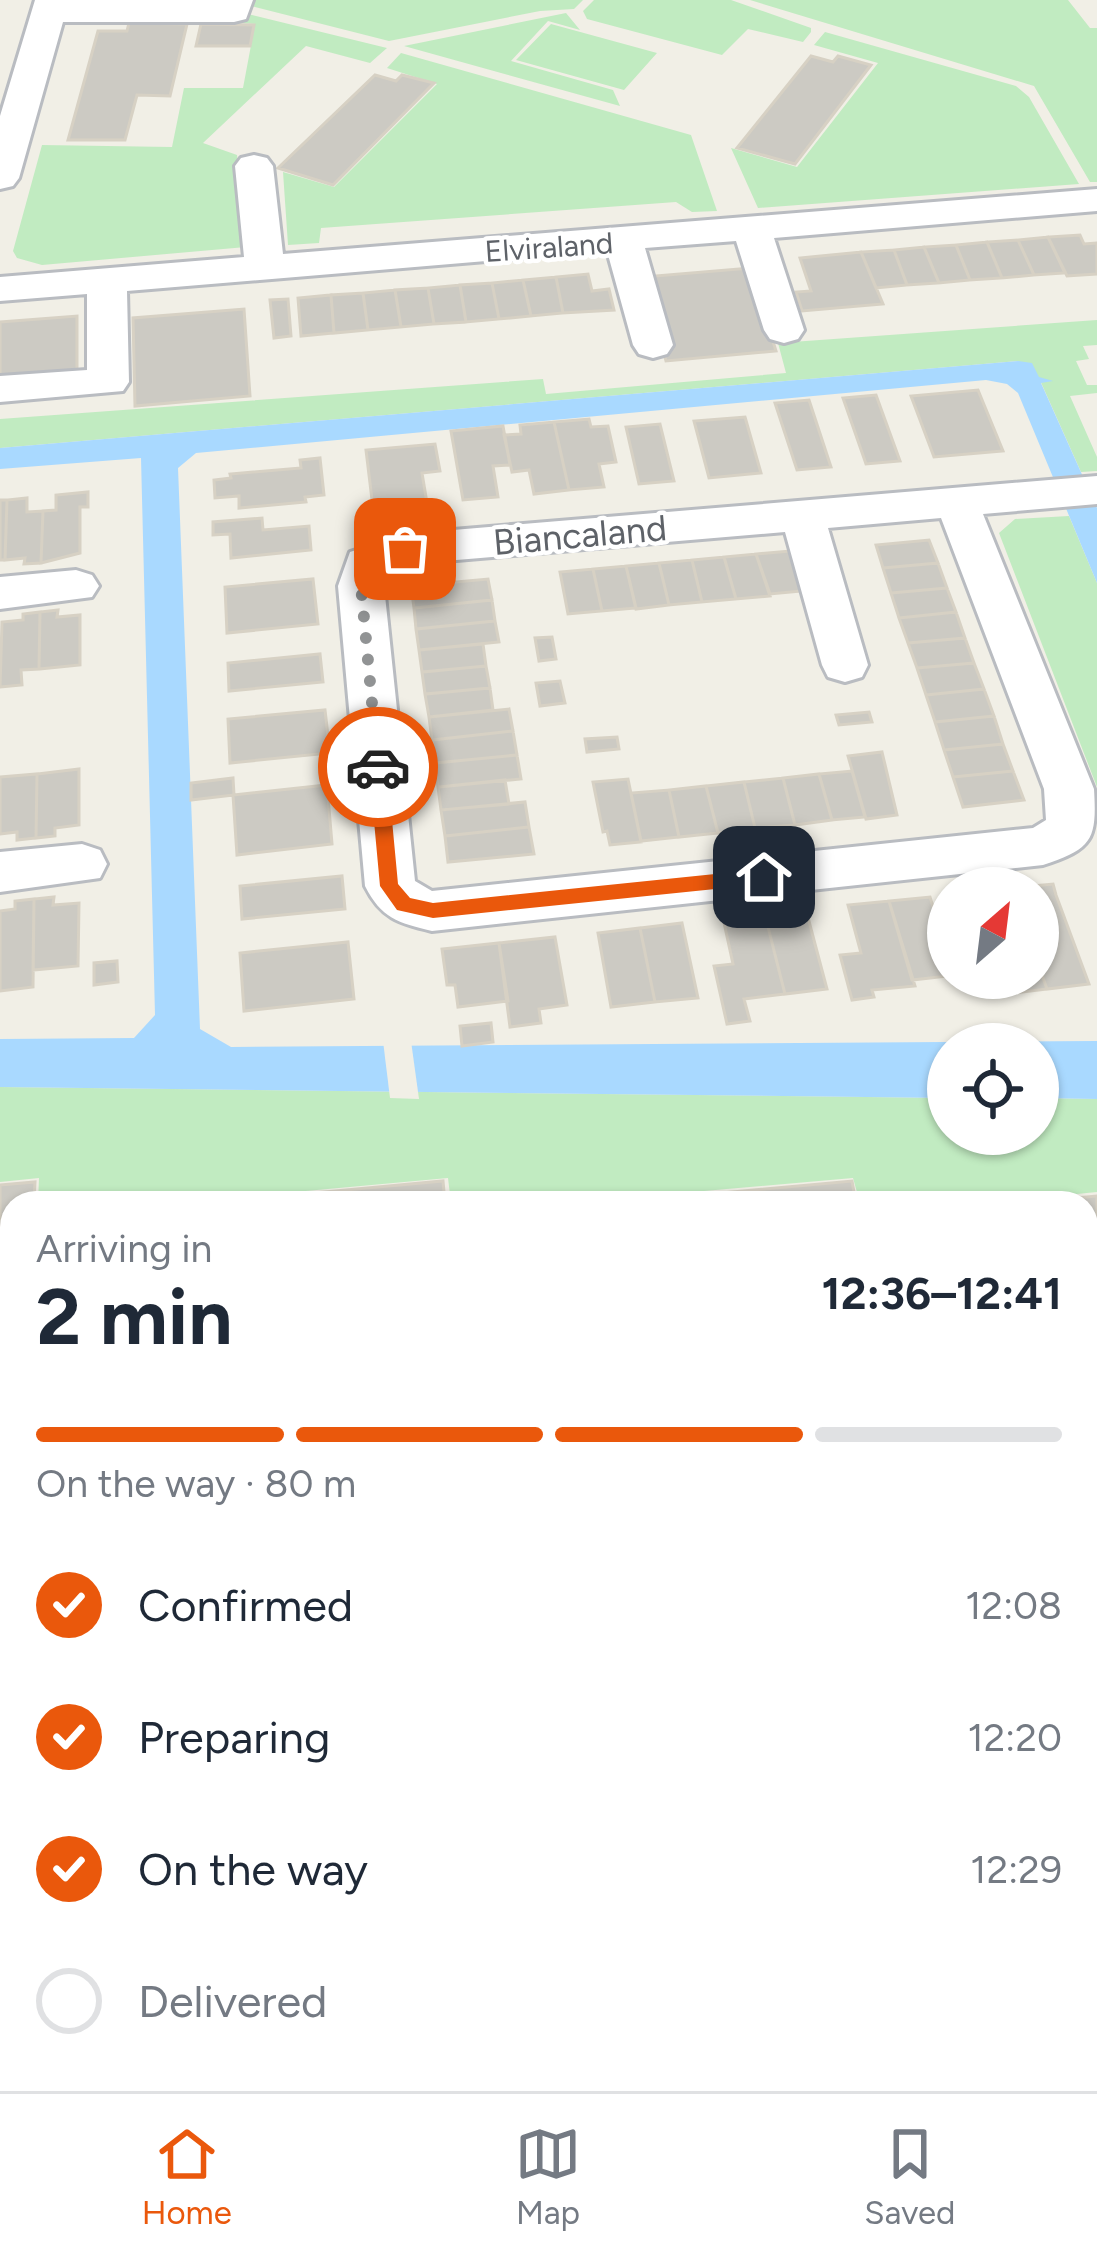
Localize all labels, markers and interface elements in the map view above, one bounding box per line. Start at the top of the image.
street label: Elviraland [484,224,614,270]
pin [354,498,456,600]
street label: Biancaland [491,506,669,564]
icon: bag [372,516,438,582]
courier [318,707,438,827]
icon: car [345,734,411,800]
pin [713,826,815,928]
icon: home [731,844,797,910]
north arrow [927,867,1059,999]
map controls [927,867,1059,1155]
button: locate [927,1023,1059,1155]
text: Arriving in [36,1225,212,1272]
text: 12:36–12:41 [821,1266,1062,1320]
text: 2 min [36,1270,232,1364]
text: On the way · 80 m [36,1460,356,1507]
icon: check [36,1572,102,1638]
text: Confirmed [138,1578,353,1632]
text: 12:08 [965,1582,1062,1629]
icon: check [36,1704,102,1770]
text: Preparing [138,1710,330,1764]
text: 12:20 [967,1714,1062,1761]
icon: check [36,1836,102,1902]
text: On the way [138,1842,368,1896]
text: 12:29 [970,1846,1062,1893]
text: Delivered [138,1974,327,2028]
tab: Home [142,2121,232,2232]
tab: Map [515,2121,581,2232]
tab: Saved [864,2121,955,2232]

